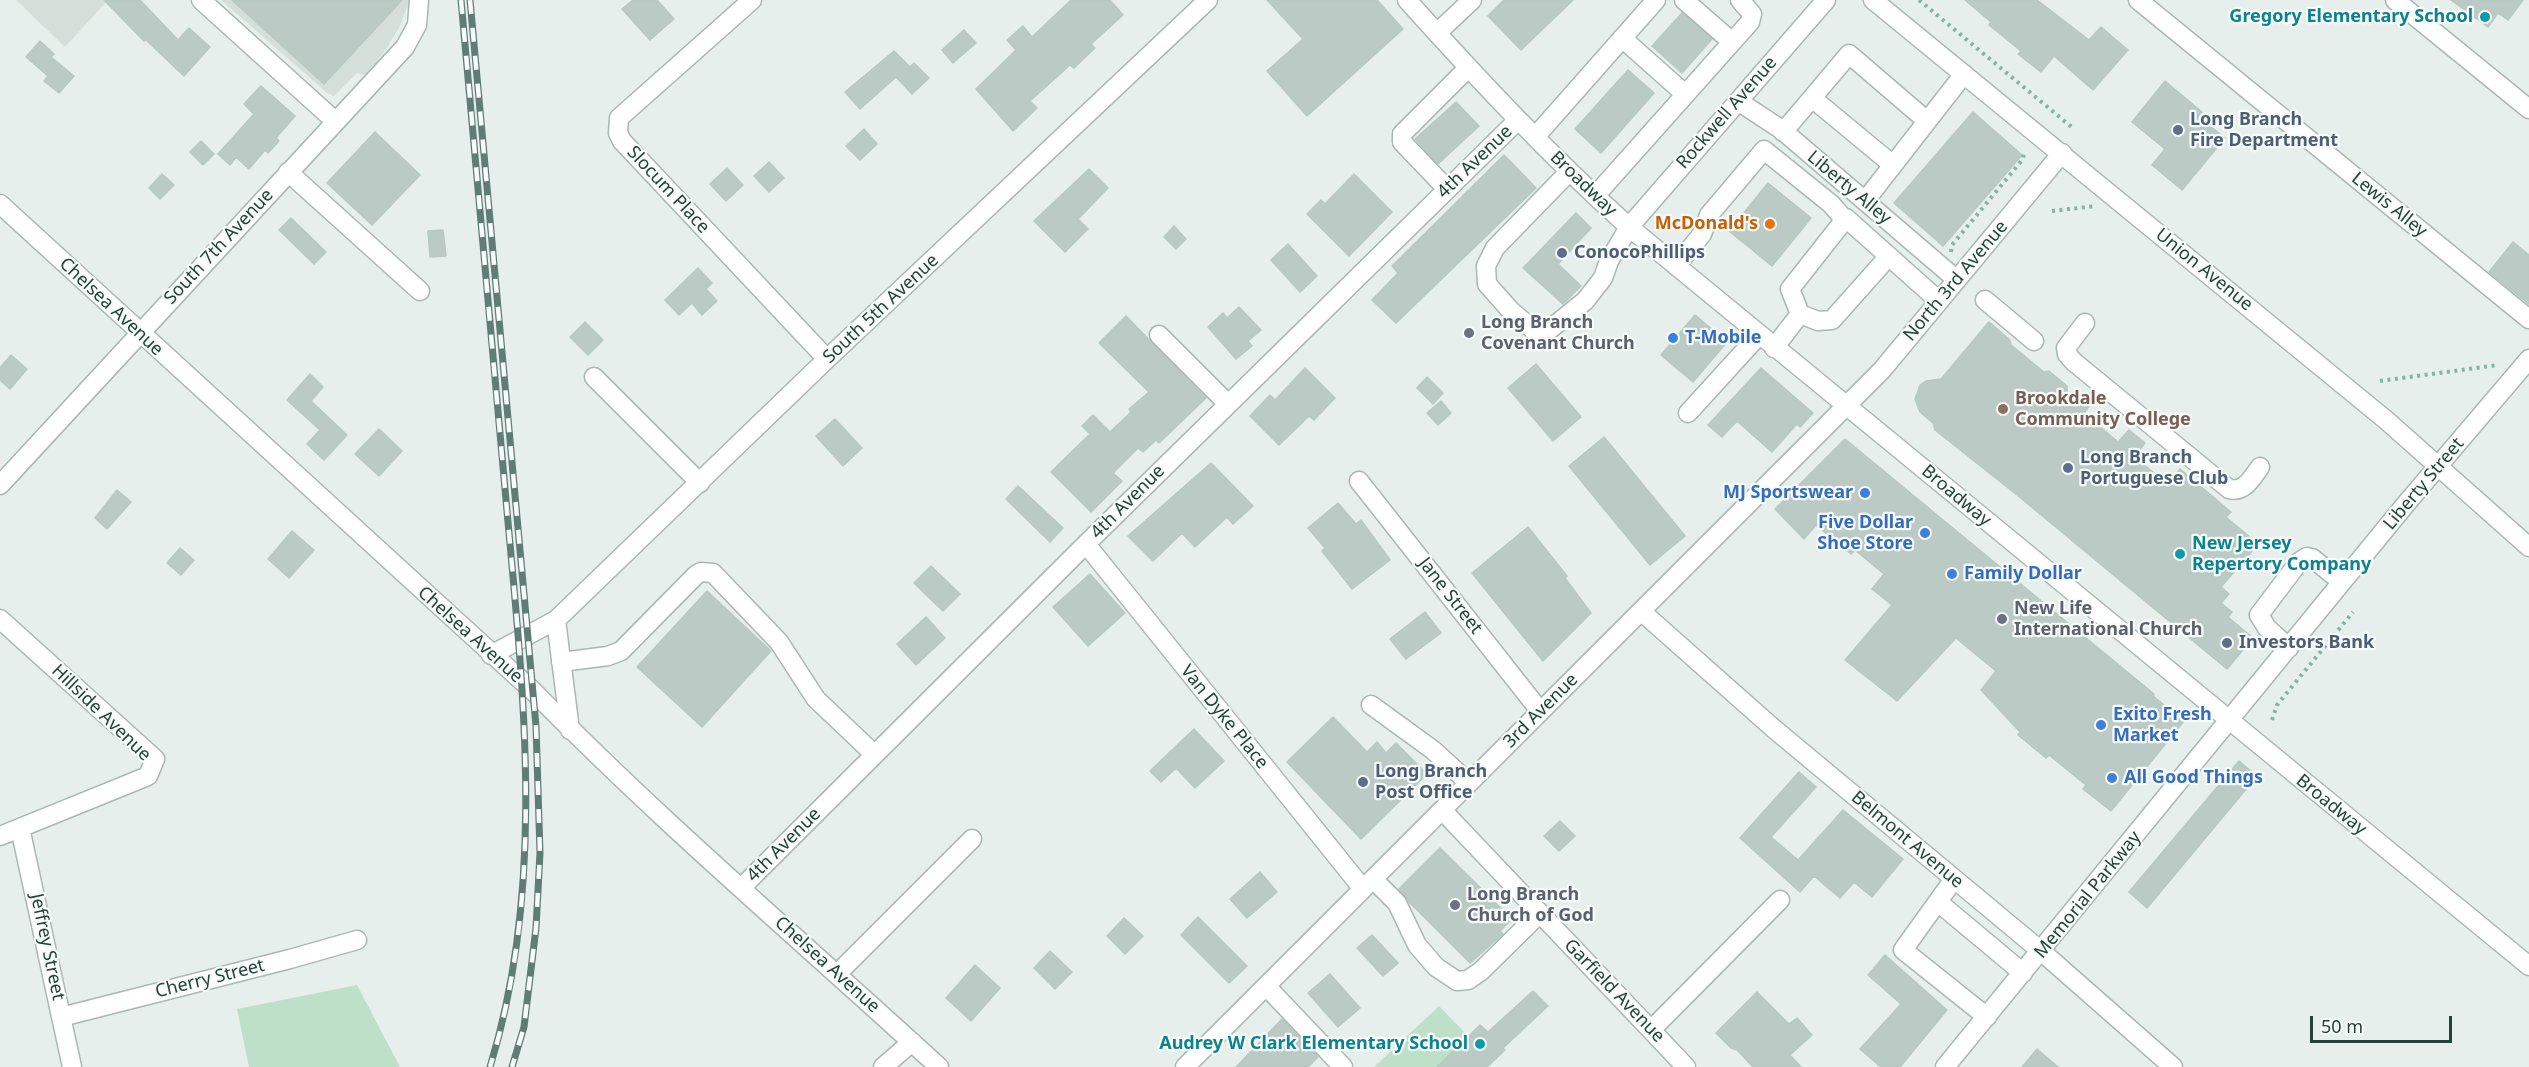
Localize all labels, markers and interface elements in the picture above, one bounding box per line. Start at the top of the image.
place label: Gregory Elementary School [2229,6,2473,28]
marker: Gregory Elementary School [2478,10,2492,24]
street label: Rockwell Avenue [1672,52,1782,174]
place label: Long Branch Fire Department [2190,109,2338,152]
street label: 4th Avenue [1433,121,1517,203]
marker: Long Branch Fire Department [2171,123,2185,137]
street label: Slocum Place [622,142,714,238]
street label: Broadway [1545,147,1621,221]
street label: Liberty Alley [1803,147,1895,229]
street label: Lewis Alley [2347,168,2431,242]
street label: South 7th Avenue [160,185,278,309]
place label: McDonald's [1655,213,1758,235]
street label: North 3rd Avenue [1899,216,2013,346]
marker: McDonald's [1763,217,1777,231]
street label: Union Avenue [2151,224,2257,316]
place label: ConocoPhillips [1574,242,1705,264]
marker: ConocoPhillips [1555,246,1569,260]
street label: South 5th Avenue [819,250,943,368]
street label: Chelsea Avenue [55,253,167,361]
place label: Long Branch Covenant Church [1481,312,1635,354]
marker: Long Branch Covenant Church [1462,326,1476,340]
place label: T-Mobile [1685,327,1762,349]
marker: T-Mobile [1666,331,1680,345]
place label: Brookdale Community College [2015,388,2191,430]
marker: Brookdale Community College [1996,402,2010,416]
street label: Liberty Street [2379,434,2469,534]
place label: Long Branch Portuguese Club [2080,447,2228,490]
street label: 4th Avenue [1086,460,1170,544]
street label: Broadway [1917,461,1995,531]
marker: Long Branch Portuguese Club [2061,461,2075,475]
place label: MJ Sportswear [1723,482,1853,504]
marker: MJ Sportswear [1858,486,1872,500]
place label: Five Dollar Shoe Store [1817,512,1913,554]
marker: Five Dollar Shoe Store [1918,526,1932,540]
place label: New Jersey Repertory Company [2192,533,2371,576]
marker: New Jersey Repertory Company [2173,547,2187,561]
street label: Jane Street [1413,553,1487,639]
place label: Family Dollar [1964,563,2082,585]
marker: Family Dollar [1945,567,1959,581]
street label: Chelsea Avenue [413,582,527,688]
place label: New Life International Church [2014,598,2202,640]
marker: New Life International Church [1995,612,2009,626]
place label: Investors Bank [2239,632,2374,654]
marker: Investors Bank [2220,636,2234,650]
street label: Hillside Avenue [47,660,155,766]
street label: Van Dyke Place [1175,661,1273,773]
street label: 3rd Avenue [1499,669,1583,753]
place label: Exito Fresh Market [2113,704,2212,746]
marker: Exito Fresh Market [2094,718,2108,732]
place label: Long Branch Post Office [1375,761,1487,804]
place label: All Good Things [2124,767,2263,789]
street label: Broadway [2291,770,2371,840]
marker: All Good Things [2105,771,2119,785]
marker: Long Branch Post Office [1356,775,1370,789]
street label: Belmont Avenue [1847,787,1967,893]
street label: 4th Avenue [742,803,826,887]
street label: Memorial Parkway [2030,827,2146,963]
place label: Long Branch Church of God [1467,884,1594,926]
street label: Jeffrey Street [25,892,69,1002]
marker: Long Branch Church of God [1448,898,1462,912]
street label: Chelsea Avenue [770,912,884,1018]
street label: Garfield Avenue [1559,935,1669,1047]
street label: Cherry Street [153,955,267,1003]
scale bar [2313,1004,2456,1042]
text: 50 m [2321,1014,2363,1038]
place label: Audrey W Clark Elementary School [1159,1033,1468,1055]
marker: Audrey W Clark Elementary School [1473,1037,1487,1051]

